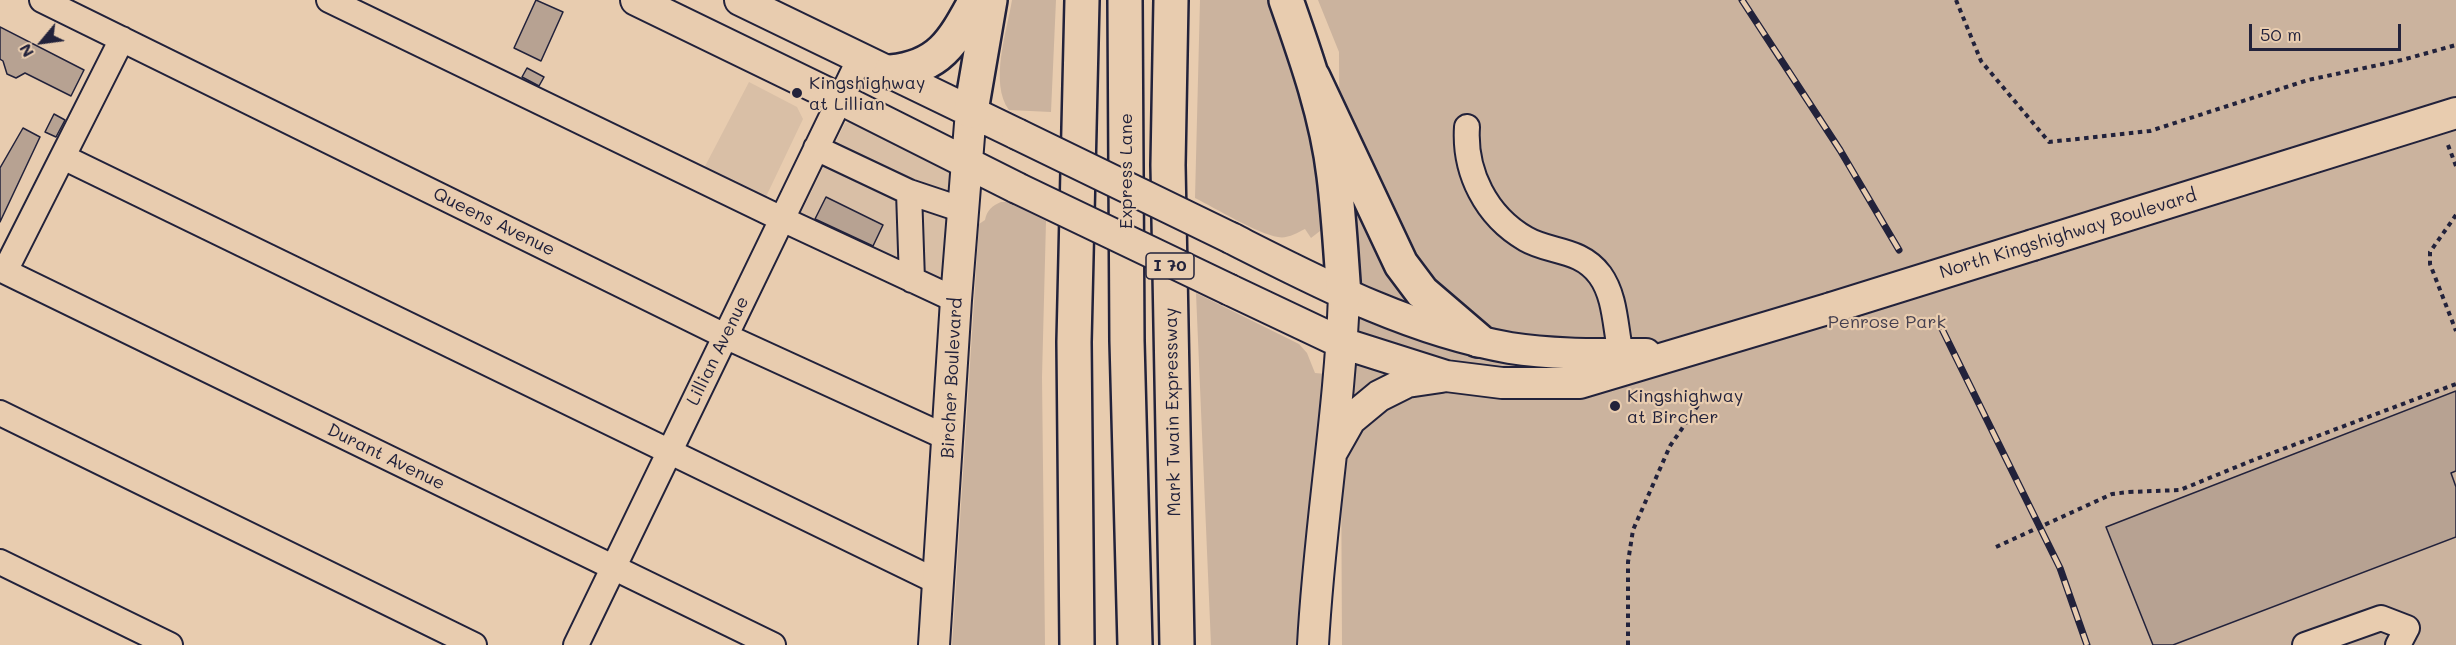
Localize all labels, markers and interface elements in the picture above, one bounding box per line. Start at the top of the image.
north arrow [12,12,72,72]
scale bar [2252,12,2404,50]
text: 50 m [2260,22,2302,46]
text: N [14,41,38,61]
place label: Kingshighway at Lillian [809,72,925,115]
marker: Kingshighway at Lillian [790,86,804,100]
street label: Express Lane [1115,113,1137,229]
street label: Queens Avenue [430,183,558,261]
street label: North Kingshighway Boulevard [1937,185,2199,283]
road number: I 70 [1146,253,1194,279]
street label: Lillian Avenue [682,293,754,409]
street label: Bircher Boulevard [937,297,967,459]
street label: Mark Twain Expressway [1160,307,1186,517]
park label: Penrose Park [1828,311,1946,333]
place label: Kingshighway at Bircher [1627,385,1743,428]
marker: Kingshighway at Bircher [1608,399,1622,413]
street label: Durant Avenue [324,419,448,495]

